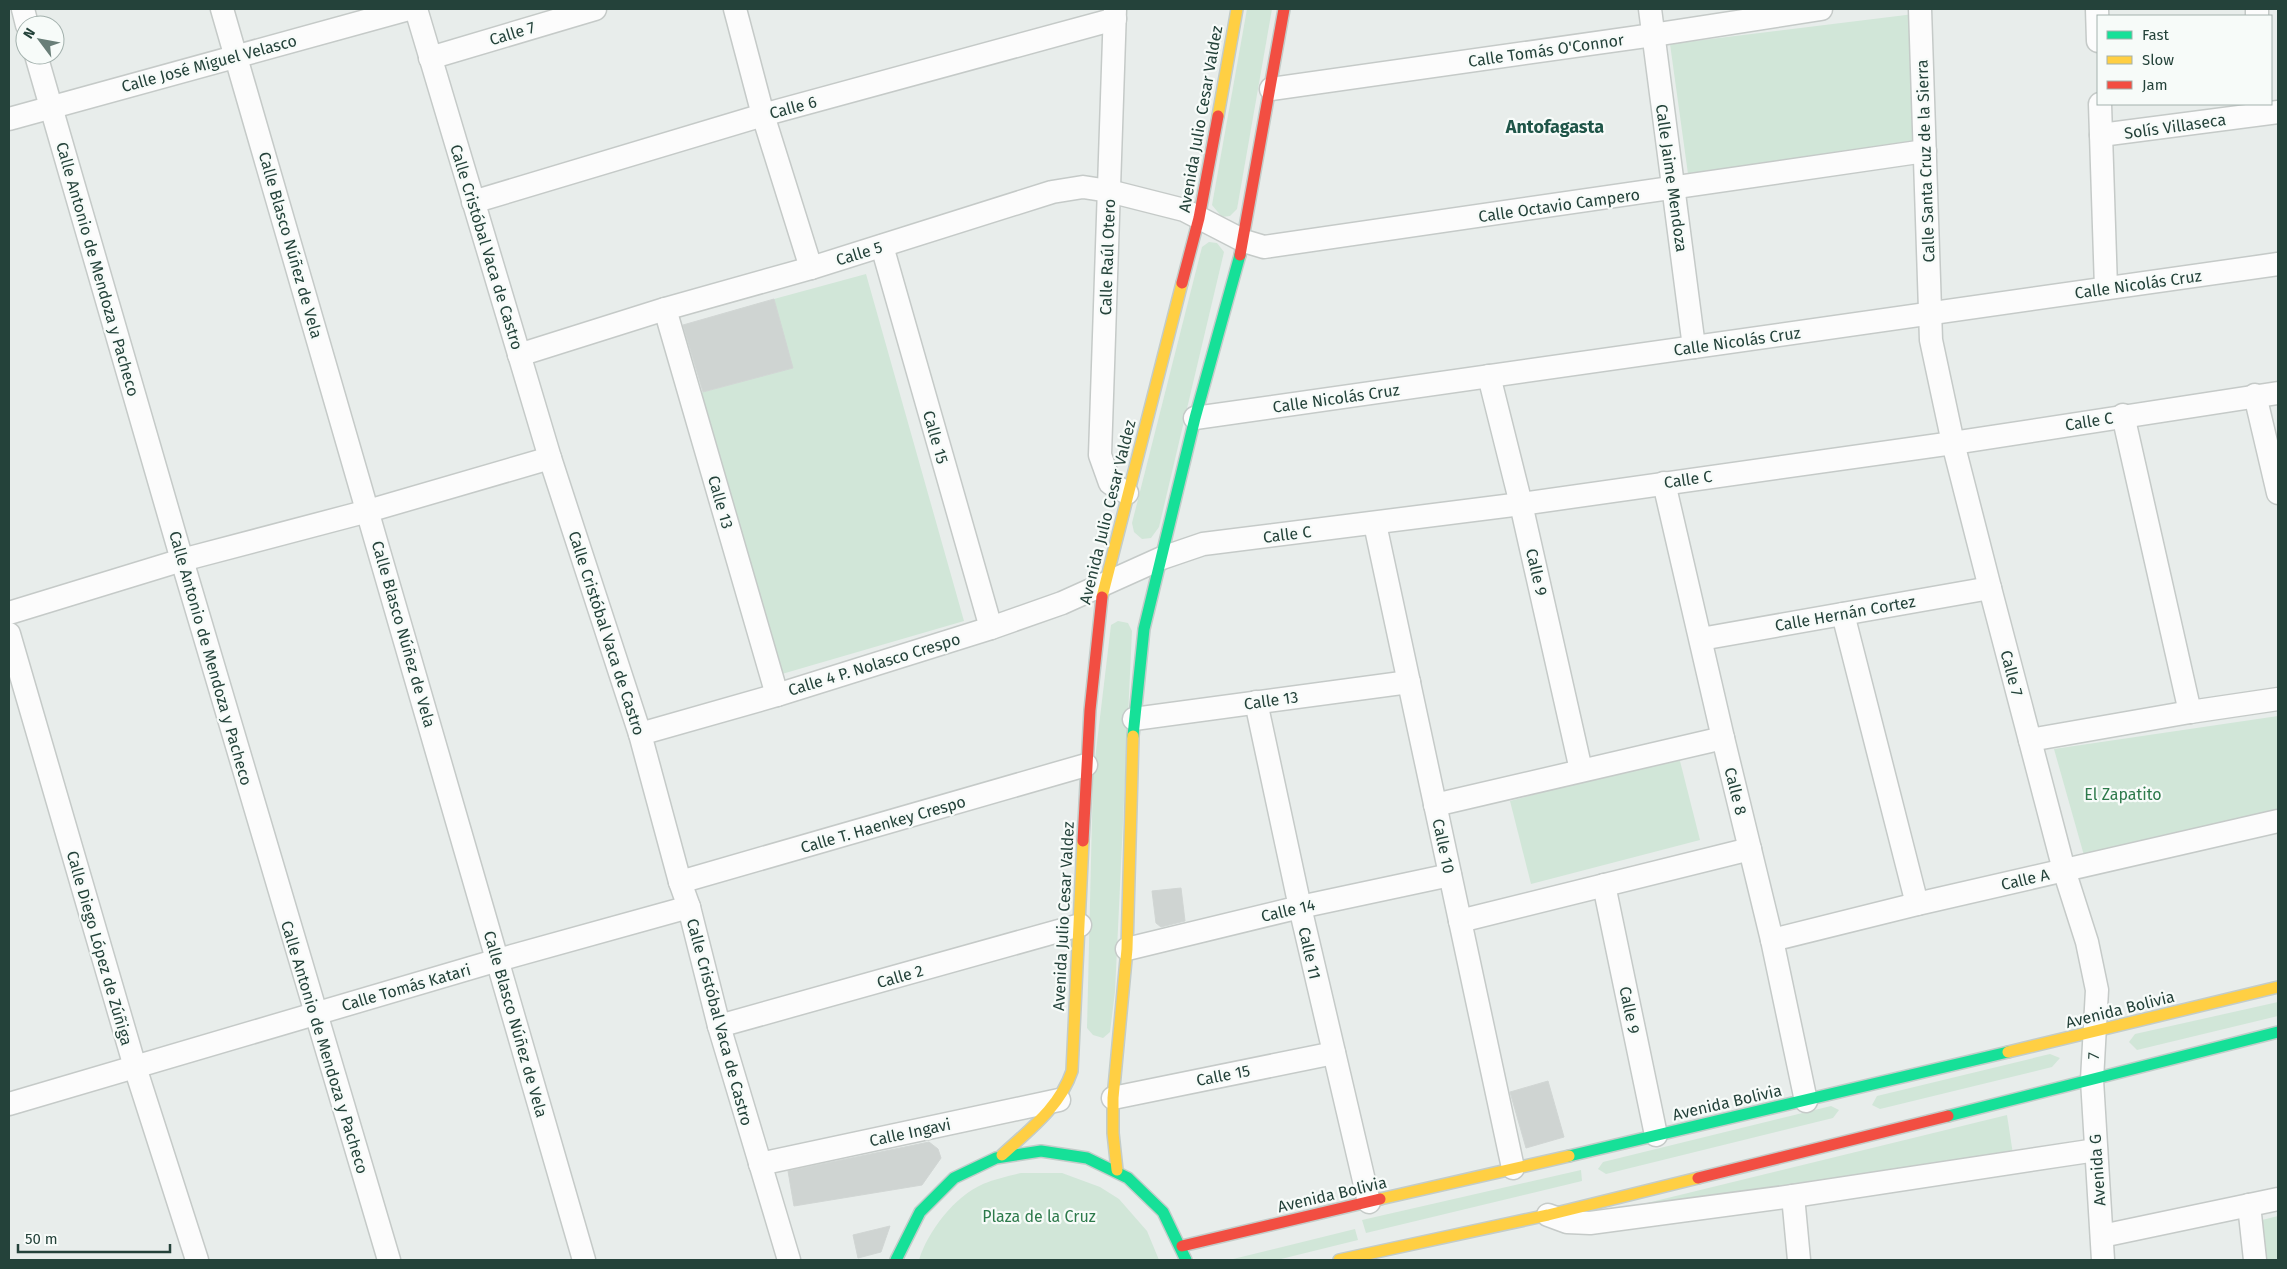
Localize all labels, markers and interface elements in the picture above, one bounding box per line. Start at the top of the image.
north arrow [15,15,65,65]
legend [2097,15,2272,105]
street label: Calle 7 [487,18,537,49]
street label: Avenida Julio Cesar Valdez [1175,24,1226,214]
text: N [20,25,39,42]
text: Fast [2142,26,2169,44]
street label: Calle Tomás O'Connor [1467,30,1626,71]
street label: Calle José Miguel Velasco [119,31,299,96]
text: Slow [2142,51,2174,69]
street label: Calle Santa Cruz de la Sierra [1912,59,1939,263]
text: Jam [2142,76,2168,94]
street label: Calle 6 [767,92,819,123]
street label: Calle Jaime Mendoza [1652,103,1691,253]
street label: Solís Villaseca [2123,110,2227,143]
district label: Antofagasta [1505,116,1604,138]
street label: Calle Antonio de Mendoza y Pacheco [52,140,143,399]
street label: Calle Cristóbal Vaca de Castro [446,142,527,352]
street label: Calle Blasco Núñez de Vela [255,150,326,341]
street label: Calle Octavio Campero [1477,185,1641,226]
street label: Calle Raúl Otero [1096,199,1119,316]
street label: Calle 5 [834,237,885,270]
street label: Calle Nicolás Cruz [2073,266,2203,303]
street label: Calle Nicolás Cruz [1672,323,1802,360]
street label: Calle Nicolás Cruz [1271,380,1401,417]
street label: Calle 15 [919,408,952,466]
street label: Calle C [2064,408,2115,435]
street label: Avenida Julio Cesar Valdez [1075,418,1140,606]
street label: Calle C [1663,467,1713,492]
street label: Calle 13 [704,473,737,531]
street label: Calle C [1262,522,1312,547]
street label: Calle Antonio de Mendoza y Pacheco [165,529,256,788]
street label: Calle Cristóbal Vaca de Castro [564,529,649,738]
street label: Calle Blasco Núñez de Vela [368,539,439,730]
street label: Calle 9 [1522,547,1551,598]
street label: Calle Hernán Cortez [1773,592,1917,635]
street label: Calle 4 P. Nolasco Crespo [786,629,963,700]
street label: Calle 7 [1996,648,2027,698]
street label: Calle 13 [1243,687,1299,714]
street label: Calle 8 [1720,765,1751,817]
park label: El Zapatito [2084,785,2162,804]
street label: Calle T. Haenkey Crespo [798,792,968,857]
street label: Calle 10 [1428,817,1459,875]
street label: Avenida Julio Cesar Valdez [1049,821,1078,1011]
street label: Calle Diego López de Zúñiga [63,849,136,1048]
street label: Calle A [1999,865,2052,894]
street label: Calle 14 [1259,895,1318,926]
street label: Calle Cristóbal Vaca de Castro [683,916,756,1128]
street label: Calle Antonio de Mendoza y Pacheco [277,918,372,1176]
street label: Calle 11 [1294,925,1325,981]
street label: Calle Blasco Núñez de Vela [480,929,551,1120]
street label: Calle Tomás Katari [339,960,473,1015]
street label: Calle 2 [875,961,926,992]
street label: Calle 9 [1615,985,1644,1036]
street label: Avenida Bolivia [2064,987,2176,1032]
street label: 7 [2084,1052,2103,1060]
street label: Calle 15 [1195,1061,1252,1090]
street label: Avenida Bolivia [1671,1081,1784,1124]
street label: Calle Ingavi [868,1115,952,1150]
street label: Avenida G [2086,1133,2109,1207]
street label: Avenida Bolivia [1276,1173,1389,1216]
park label: Plaza de la Cruz [982,1207,1096,1226]
scale bar [18,1222,170,1254]
text: 50 m [25,1230,58,1248]

